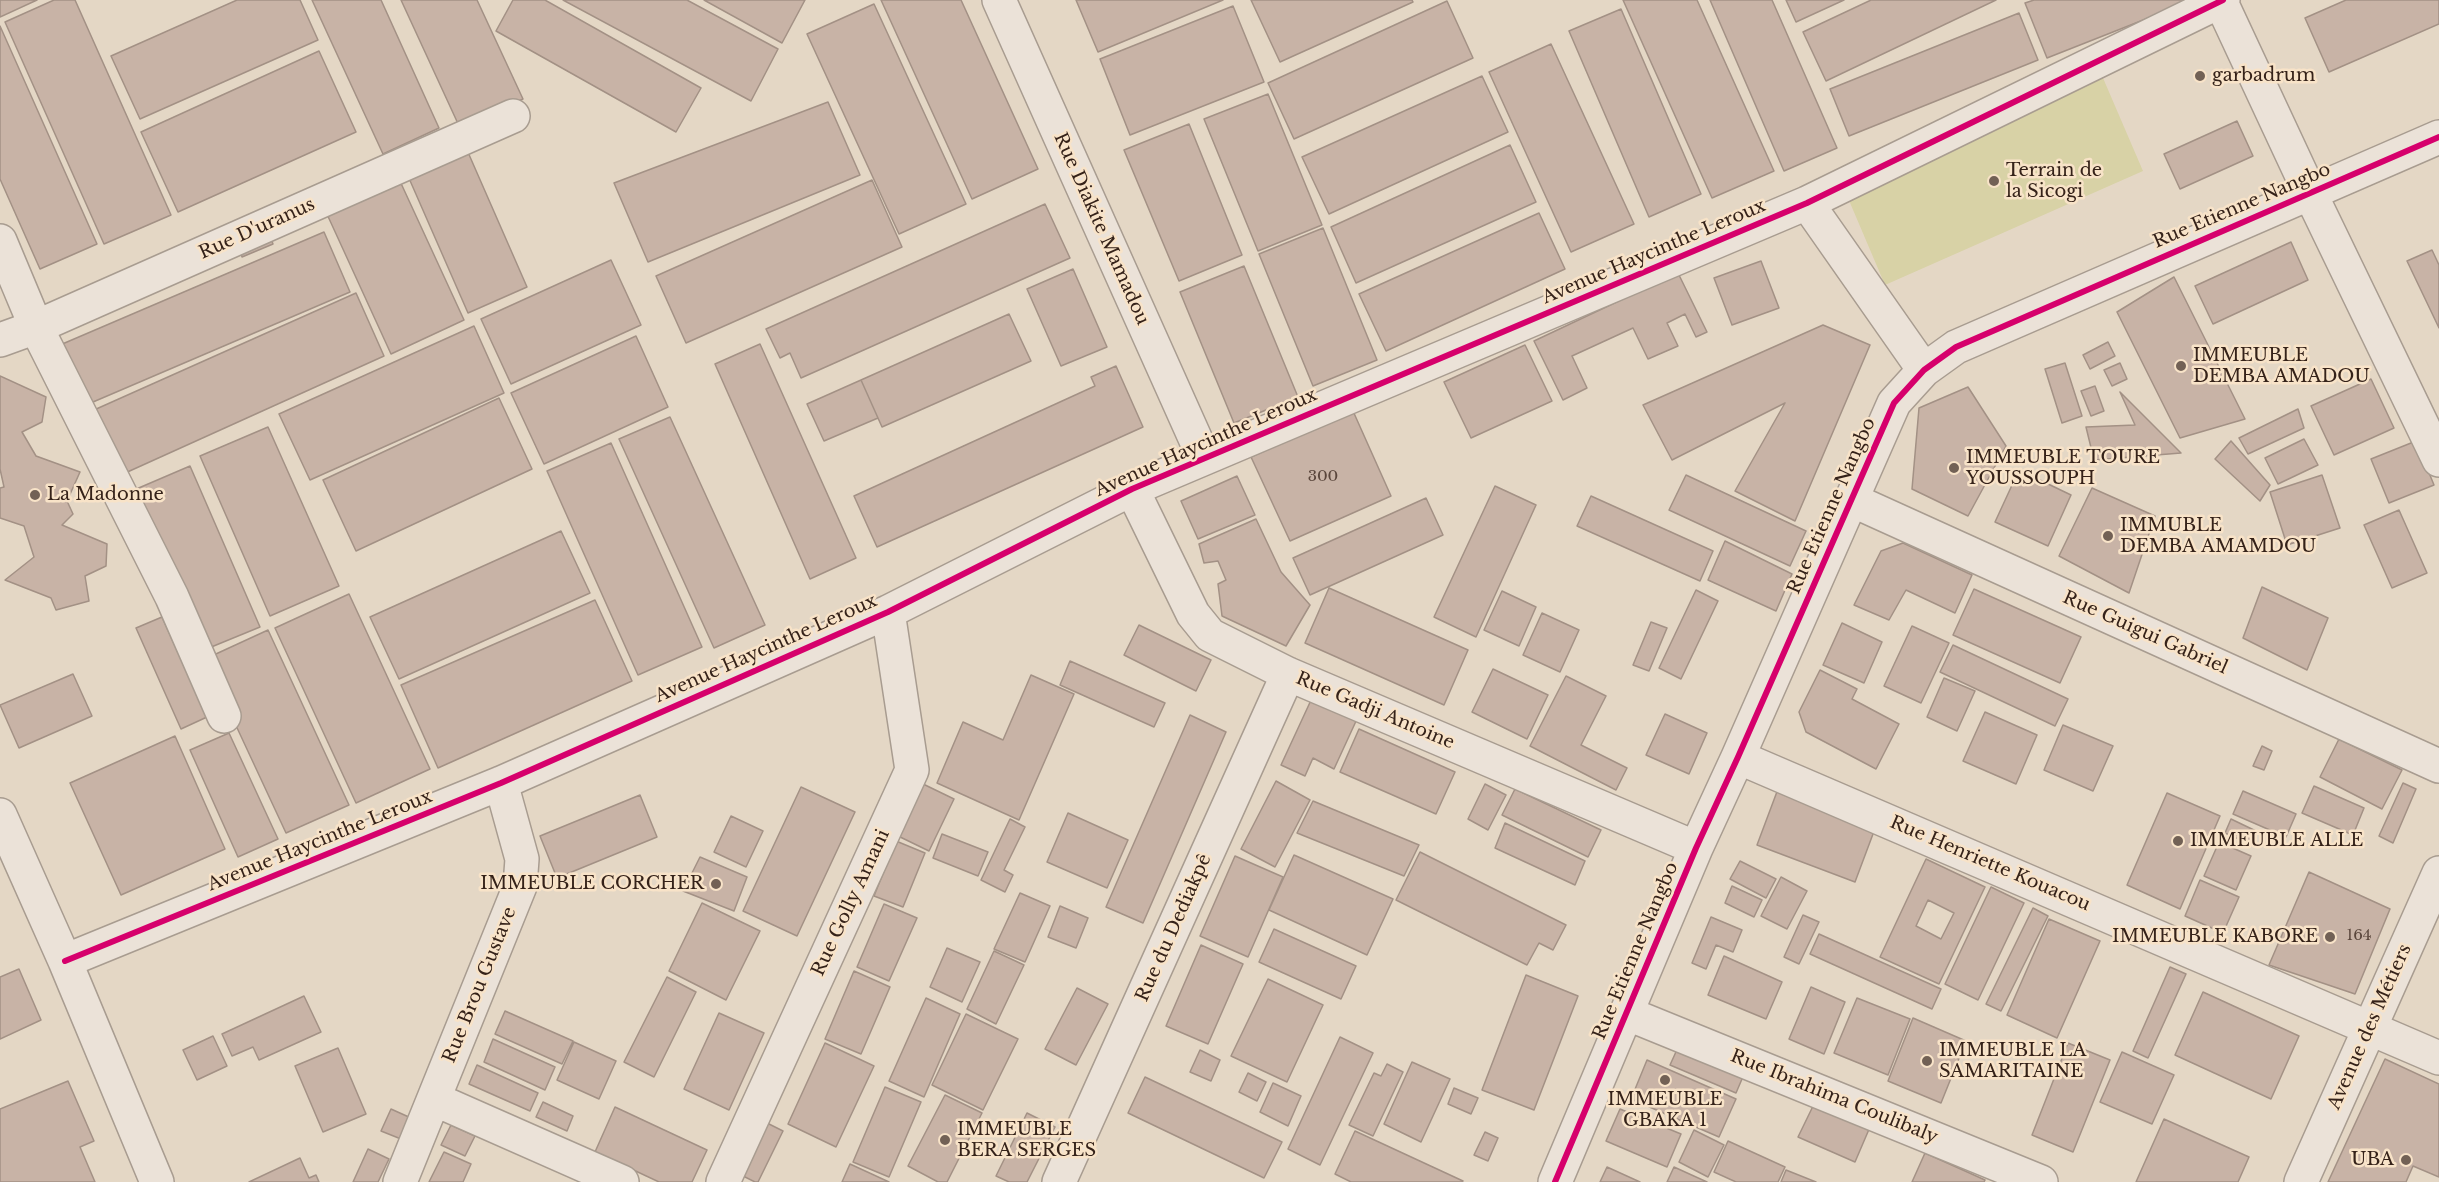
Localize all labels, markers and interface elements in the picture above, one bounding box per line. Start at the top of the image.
place label: garbadrum [2212,65,2315,87]
marker: garbadrum [2193,69,2207,83]
street label: Rue Diakite Mamadou [1049,130,1153,328]
street label: Rue Etienne Nangbo [2150,159,2334,253]
place label: Terrain de la Sicogi [2006,160,2102,202]
marker: Terrain de la Sicogi [1987,174,2001,188]
street label: Rue D'uranus [196,194,318,264]
street label: Avenue Haycinthe Leroux [1539,195,1769,309]
place label: IMMEUBLE DEMBA AMADOU [2193,345,2370,388]
marker: IMMEUBLE DEMBA AMADOU [2174,359,2188,373]
street label: Avenue Haycinthe Leroux [1092,384,1320,502]
street label: Rue Etienne Nangbo [1783,415,1881,597]
place label: IMMEUBLE TOURE YOUSSOUPH [1966,447,2160,490]
marker: IMMEUBLE TOURE YOUSSOUPH [1947,461,1961,475]
house number: 300 [1308,468,1338,486]
place label: La Madonne [47,484,164,506]
marker: La Madonne [28,488,42,502]
place label: IMMUBLE DEMBA AMAMDOU [2120,515,2316,558]
marker: IMMUBLE DEMBA AMAMDOU [2101,529,2115,543]
street label: Rue Guigui Gabriel [2059,587,2231,679]
street label: Avenue Haycinthe Leroux [652,590,880,708]
street label: Rue Gadji Antoine [1293,668,1457,754]
street label: Avenue Haycinthe Leroux [204,786,436,896]
street label: Rue Henriette Kouacou [1887,812,2093,916]
street label: Rue Golly Amani [808,826,894,980]
place label: IMMEUBLE ALLE [2190,830,2363,852]
marker: IMMEUBLE ALLE [2171,834,2185,848]
street label: Rue du Dediakpê [1132,851,1216,1005]
street label: Rue Etienne Nangbo [1589,859,1683,1043]
place label: IMMEUBLE CORCHER [480,873,704,895]
marker: IMMEUBLE CORCHER [709,877,723,891]
street label: Rue Brou Gustave [439,904,521,1066]
place label: IMMEUBLE KABORE [2112,926,2318,948]
house number: 164 [2346,927,2372,945]
marker: IMMEUBLE KABORE [2323,930,2337,944]
street label: Avenue des Métiers [2324,941,2416,1113]
place label: IMMEUBLE LA SAMARITAINE [1939,1040,2086,1082]
street label: Rue Ibrahima Coulibaly [1727,1045,1941,1149]
marker: IMMEUBLE LA SAMARITAINE [1920,1054,1934,1068]
marker: IMMEUBLE GBAKA 1 [1658,1073,1672,1087]
place label: IMMEUBLE GBAKA 1 [1607,1089,1723,1132]
place label: IMMEUBLE BERA SERGES [957,1119,1096,1162]
marker: IMMEUBLE BERA SERGES [938,1133,952,1147]
place label: UBA [2351,1149,2394,1171]
marker: UBA [2399,1153,2413,1167]

